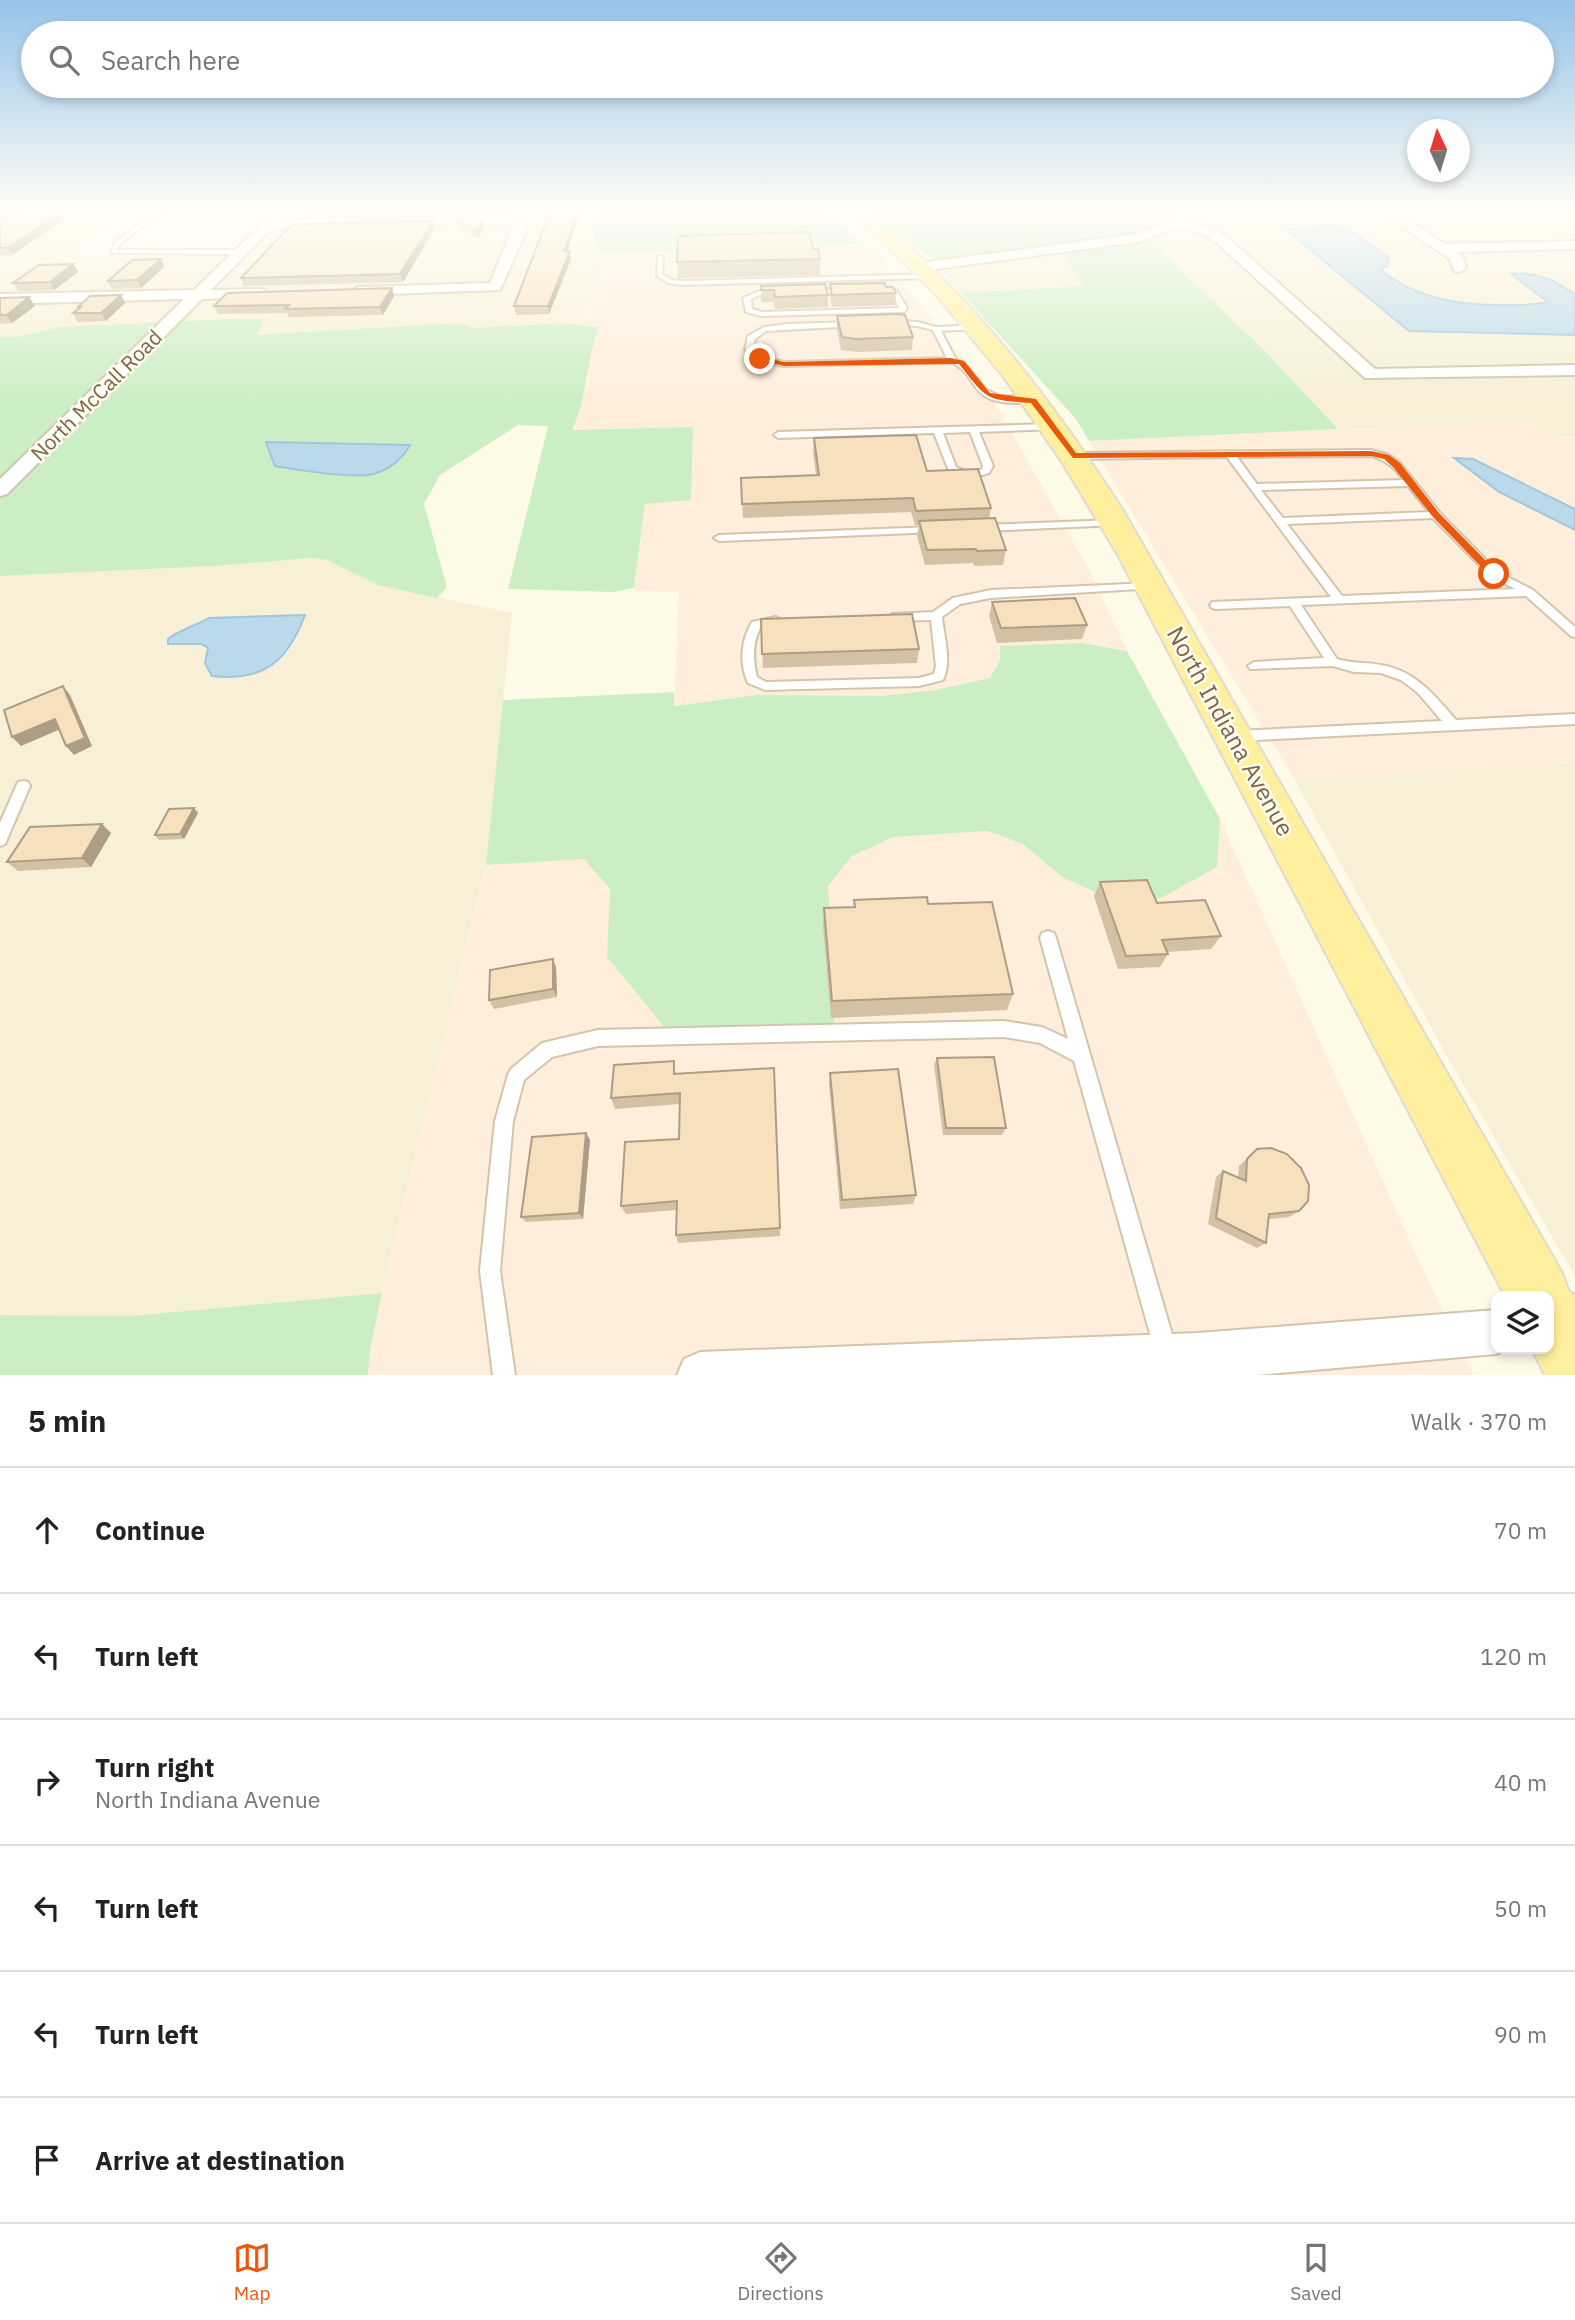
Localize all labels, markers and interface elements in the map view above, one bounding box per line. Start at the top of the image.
search box [21,21,1554,98]
icon: search [45,41,83,79]
text: Search here [101,43,240,77]
north arrow [1407,119,1470,182]
street label: North McCall Road [24,323,168,467]
route end [744,343,775,374]
route start [1478,558,1509,589]
street label: North Indiana Avenue [1160,620,1302,842]
map controls [1491,1291,1554,1354]
button: layers [1491,1291,1554,1354]
text: 5 min [28,1401,106,1440]
text: Walk · 370 m [1411,1406,1547,1436]
icon: ahead [28,1511,66,1549]
text: Continue [95,1513,205,1547]
text: 70 m [1494,1515,1547,1545]
icon: left [28,1637,66,1675]
text: Turn left [95,1639,198,1673]
text: 120 m [1480,1641,1547,1671]
text: Turn right [95,1750,214,1784]
icon: right [28,1763,66,1801]
text: 40 m [1494,1767,1547,1797]
text: North Indiana Avenue [95,1784,320,1814]
icon: left [28,1889,66,1927]
text: Turn left [95,1891,198,1925]
text: 50 m [1494,1893,1547,1923]
icon: left [28,2015,66,2053]
text: Turn left [95,2017,198,2051]
text: 90 m [1494,2019,1547,2049]
icon: arrive [28,2141,66,2179]
text: Arrive at destination [95,2143,345,2177]
tab: Map [233,2239,271,2305]
tab: Directions [737,2239,824,2305]
tab: Saved [1290,2239,1342,2305]

